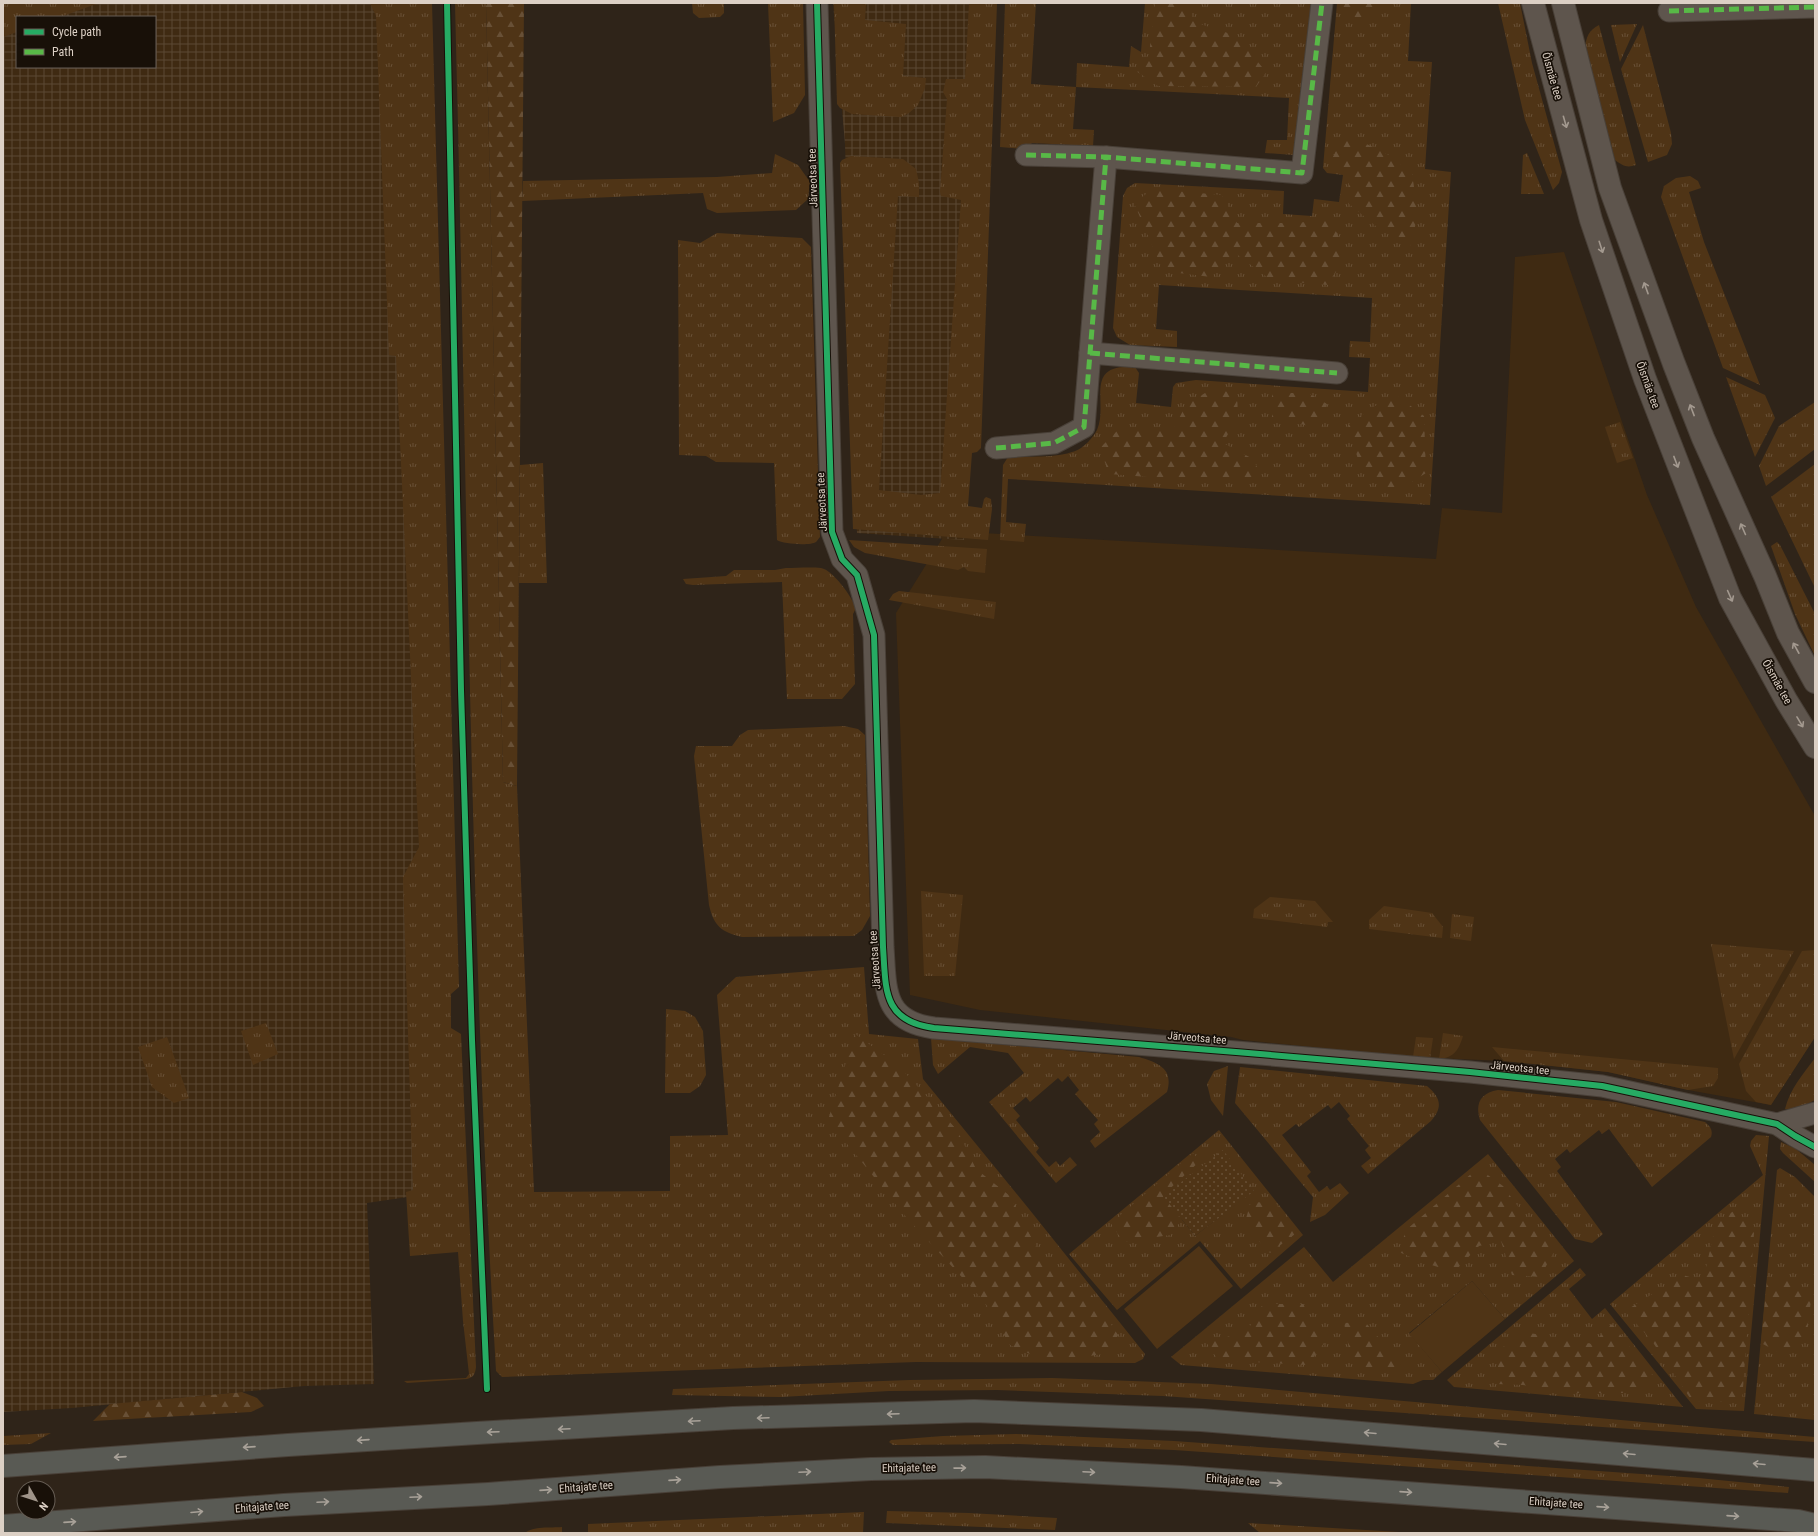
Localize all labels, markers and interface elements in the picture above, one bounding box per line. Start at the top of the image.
legend [16,16,156,68]
text: Cycle path [52,25,102,39]
text: Path [52,45,74,59]
street label: Õismäe tee [1539,51,1565,101]
one-way arrow [1562,115,1569,128]
street label: Järveotsa tee [805,148,821,208]
one-way arrow [1597,240,1605,252]
one-way arrow [1642,282,1650,294]
street label: Õismäe tee [1634,360,1662,410]
one-way arrow [1688,404,1695,416]
one-way arrow [1673,455,1681,467]
street label: Järveotsa tee [814,472,830,532]
one-way arrow [1739,524,1746,536]
one-way arrow [1727,590,1734,602]
one-way arrow [1792,642,1799,654]
street label: Õismäe tee [1759,657,1795,707]
one-way arrow [1796,716,1804,727]
street label: Järveotsa tee [866,930,884,990]
street label: Järveotsa tee [1167,1029,1227,1047]
street label: Järveotsa tee [1490,1058,1550,1078]
one-way arrow [887,1410,900,1417]
one-way arrow [757,1414,770,1421]
one-way arrow [688,1417,701,1424]
one-way arrow [558,1425,571,1432]
one-way arrow [487,1428,500,1436]
one-way arrow [1364,1430,1377,1437]
one-way arrow [357,1436,370,1443]
one-way arrow [1494,1440,1507,1447]
one-way arrow [243,1444,256,1451]
one-way arrow [1623,1451,1636,1458]
one-way arrow [114,1454,127,1461]
street label: Ehitajate tee [882,1461,936,1475]
one-way arrow [1753,1461,1766,1468]
one-way arrow [953,1464,966,1472]
one-way arrow [798,1469,811,1476]
one-way arrow [1082,1469,1095,1476]
street label: Ehitajate tee [1206,1472,1260,1488]
one-way arrow [668,1477,681,1484]
street label: Ehitajate tee [559,1479,613,1495]
one-way arrow [1269,1479,1282,1486]
north arrow [16,1480,56,1520]
one-way arrow [539,1486,552,1493]
one-way arrow [1399,1488,1412,1495]
one-way arrow [409,1494,422,1501]
street label: Ehitajate tee [1529,1495,1583,1511]
text: N [36,1499,51,1513]
street label: Ehitajate tee [235,1499,289,1515]
one-way arrow [316,1499,329,1506]
one-way arrow [1596,1503,1609,1510]
one-way arrow [190,1508,203,1515]
one-way arrow [1726,1513,1739,1520]
one-way arrow [63,1518,76,1525]

